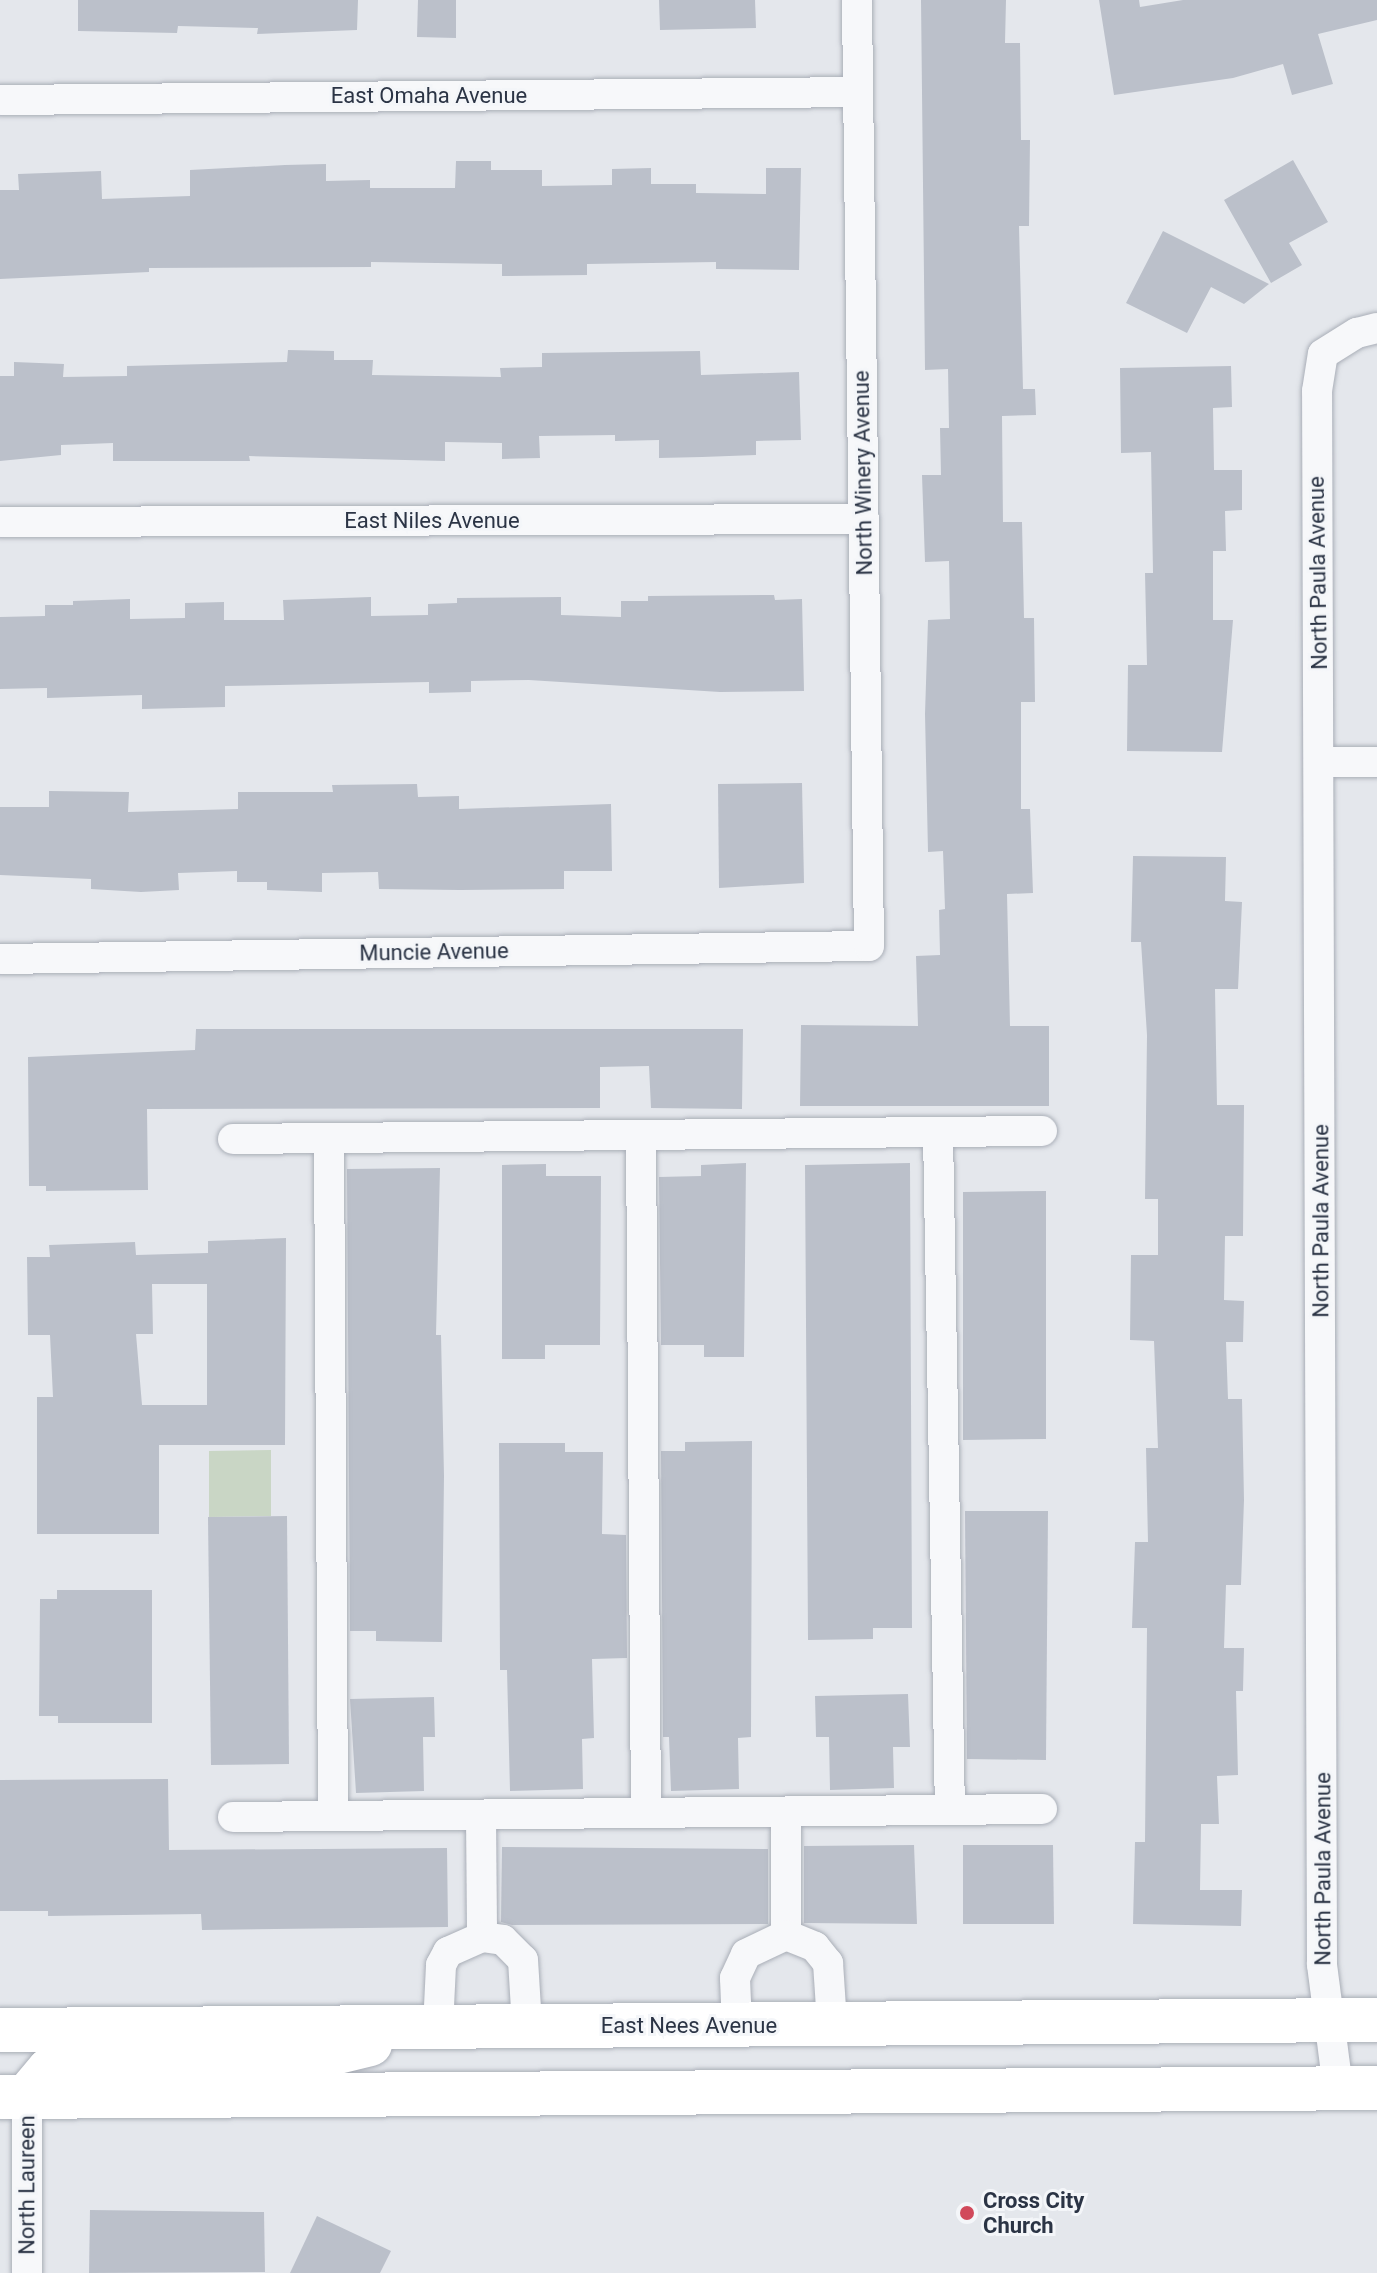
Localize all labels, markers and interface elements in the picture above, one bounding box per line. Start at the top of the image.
street label: East Omaha Avenue [331,83,527,109]
street label: North Winery Avenue [848,370,878,576]
street label: North Paula Avenue [1303,476,1333,670]
street label: East Niles Avenue [344,508,520,534]
street label: Muncie Avenue [359,937,509,967]
street label: North Paula Avenue [1308,1124,1334,1318]
street label: North Paula Avenue [1310,1772,1336,1966]
street label: East Nees Avenue [601,2013,777,2039]
street label: North Laureen [14,2115,40,2255]
place label: Cross City Church [983,2187,1084,2238]
marker: Cross City Church [958,2204,976,2222]

